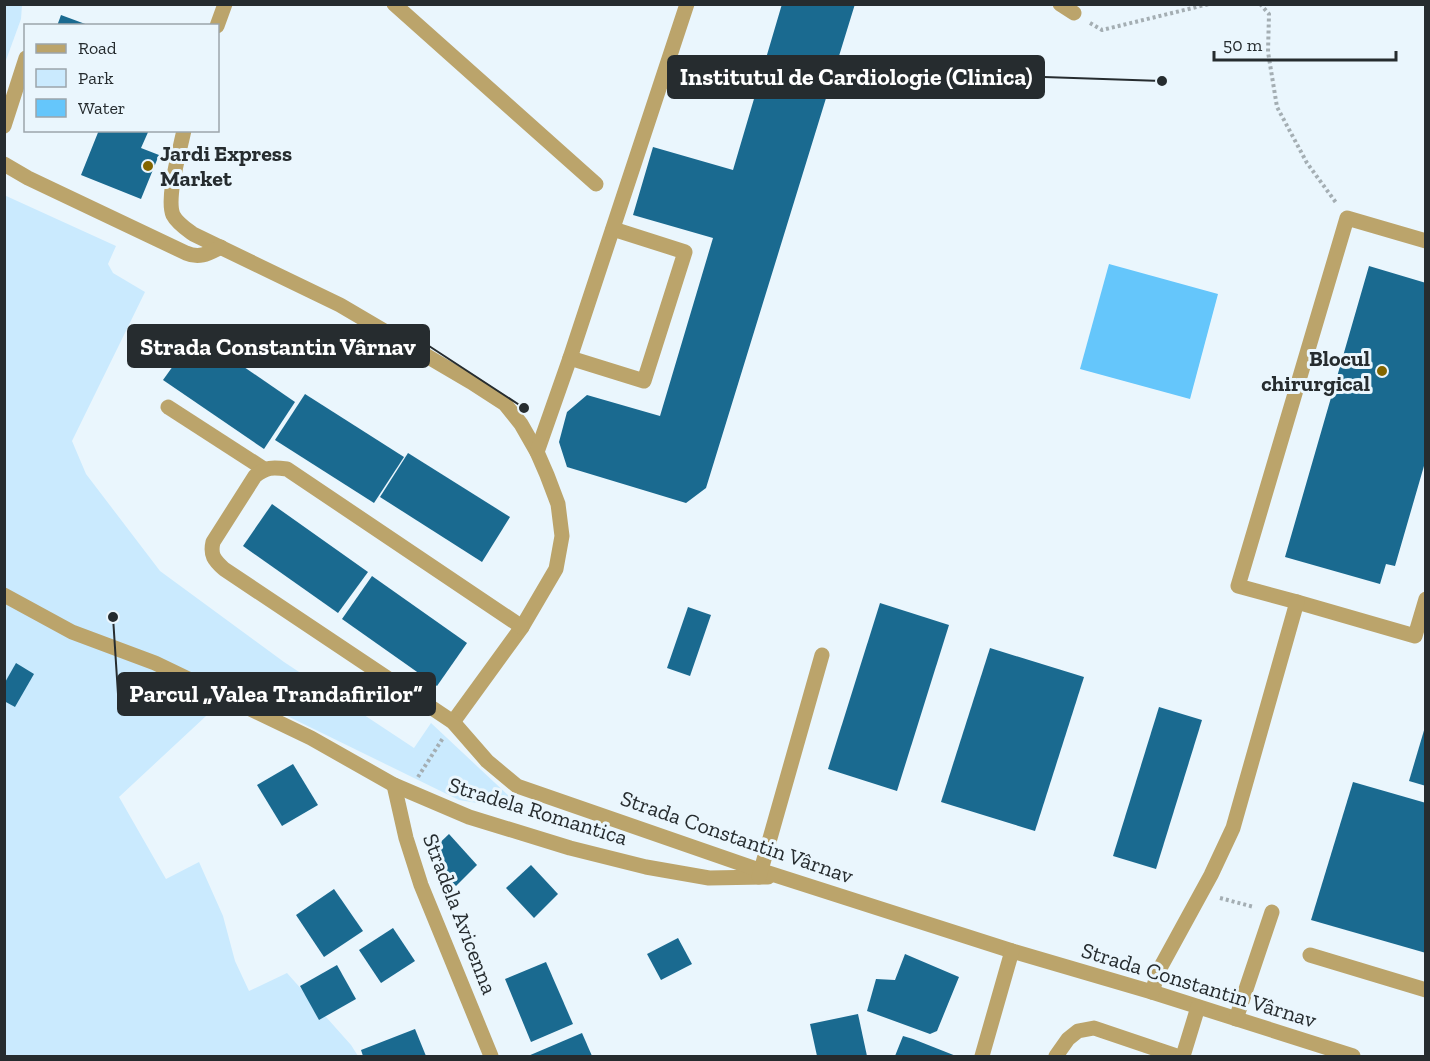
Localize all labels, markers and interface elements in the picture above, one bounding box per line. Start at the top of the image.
legend [24,24,219,132]
scale bar [1214,24,1396,62]
text: 50 m [1223,34,1263,56]
text: Road [78,37,117,59]
callout: Institutul de Cardiologie (Clinica) [668,56,1044,98]
text: Institutul de Cardiologie (Clinica) [680,62,1032,91]
text: Park [78,67,114,89]
text: Water [78,97,125,119]
place label: Jardi Express Market [160,140,292,192]
marker: Jardi Express Market [141,159,155,173]
callout: Strada Constantin Vârnav [128,325,429,367]
text: Strada Constantin Vârnav [140,332,416,361]
place label: Blocul chirurgical [1261,345,1370,397]
marker: Blocul chirurgical [1375,364,1389,378]
callout: Parcul „Valea Trandafirilor” [118,673,435,715]
text: Parcul „Valea Trandafirilor” [129,679,423,708]
street label: Stradela Romantica [445,771,631,851]
street label: Strada Constantin Vârnav [617,784,857,890]
street label: Stradela Avicenna [417,830,503,999]
street label: Strada Constantin Vârnav [1078,936,1320,1034]

